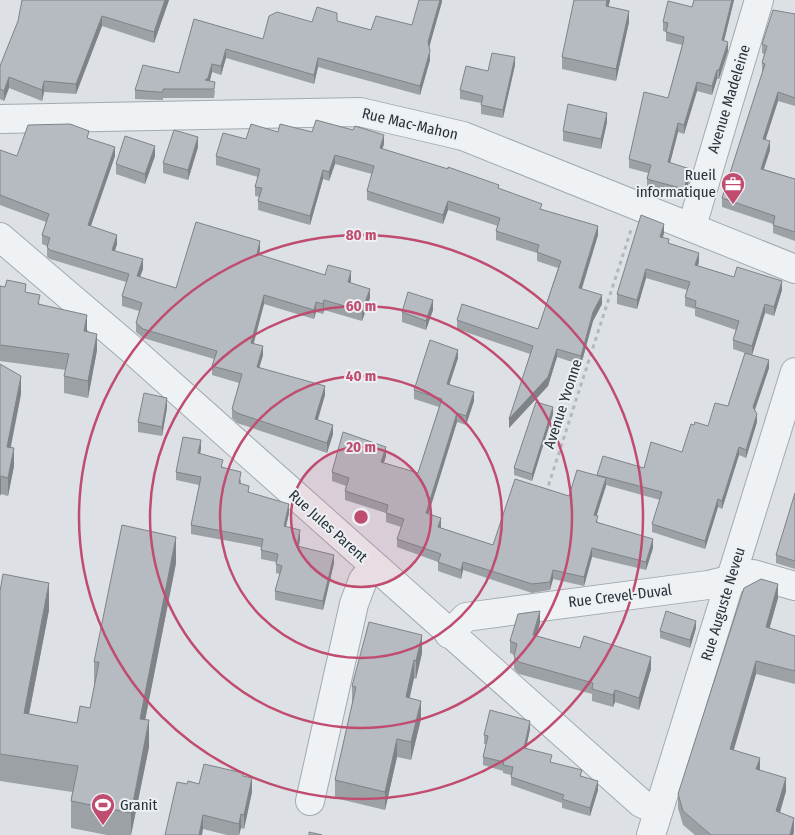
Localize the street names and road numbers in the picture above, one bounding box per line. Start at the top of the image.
street label: Avenue Madeleine [704,43,754,155]
street label: Rue Mac-Mahon [360,104,460,144]
street label: Avenue Yvonne [540,357,586,451]
street label: Rue Jules Parent [285,486,371,566]
street label: Rue Auguste Neveu [697,545,749,663]
street label: Rue Crevel-Duval [567,581,673,611]

